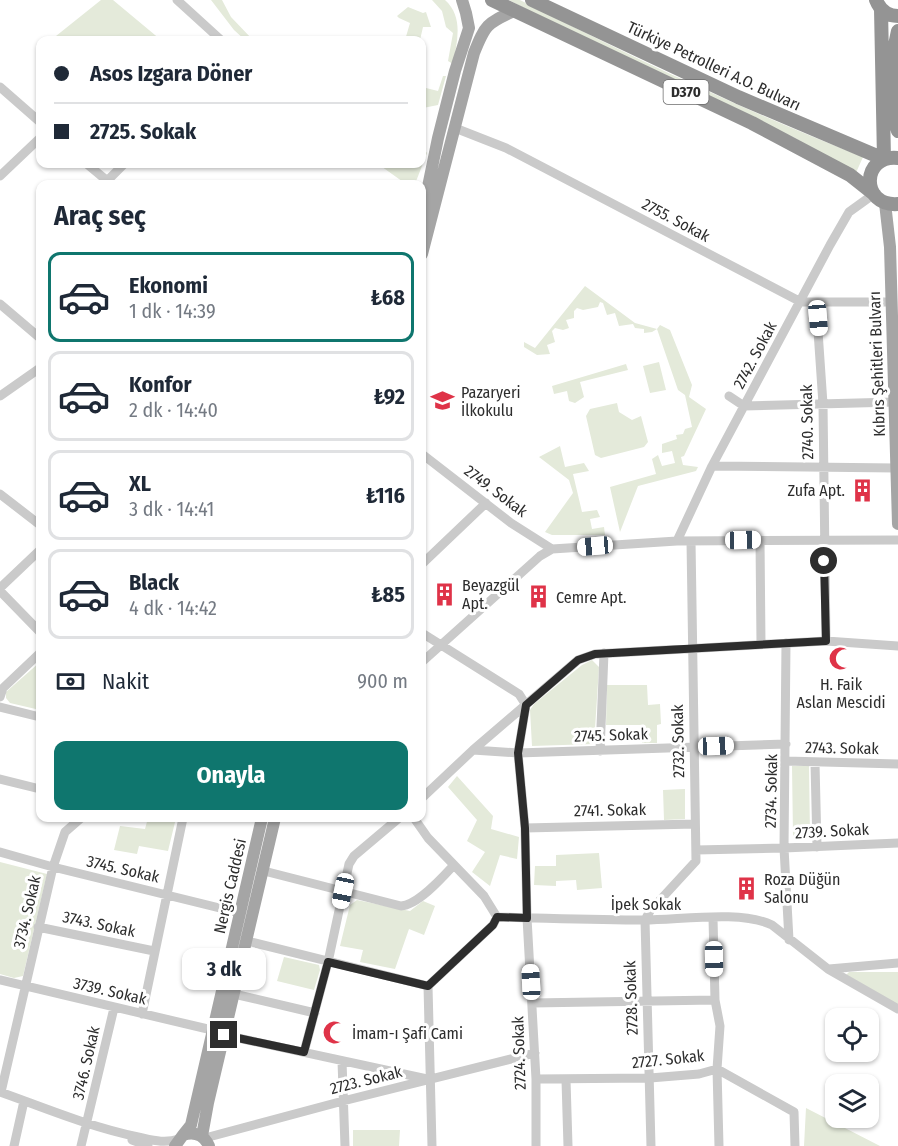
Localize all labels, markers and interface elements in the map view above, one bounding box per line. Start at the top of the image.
street label: Türkiye Petrolleri A.O. Bulvarı [624,17,804,115]
text: Asos Izgara Döner [90,60,252,87]
road number: D370 [664,80,708,104]
text: 2725. Sokak [90,118,196,145]
street label: 2755. Sokak [639,194,714,246]
text: Araç seç [54,200,146,232]
icon: car [57,270,111,324]
text: Ekonomi [129,272,208,299]
text: ₺68 [371,284,405,311]
street label: Kıbrıs Şehitleri Bulvarı [865,291,889,437]
text: 1 dk · 14:39 [129,299,216,323]
car [807,299,829,337]
street label: 2742. Sokak [729,318,781,392]
icon: car [57,369,111,423]
text: Konfor [129,371,191,398]
text: ₺92 [373,383,405,410]
place label: Pazaryeri İlkokulu [461,383,521,420]
street label: 2740. Sokak [797,384,817,460]
school or university icon: Pazaryeri İlkokulu [430,388,456,414]
text: 2 dk · 14:40 [129,398,218,422]
street label: 2749. Sokak [461,461,532,521]
icon: car [57,468,111,522]
text: XL [129,470,151,497]
building icon: Zufa Apt. [850,477,876,503]
place label: Zufa Apt. [788,481,845,500]
text: ₺116 [366,482,405,509]
text: 3 dk · 14:41 [129,497,214,521]
car [725,531,761,549]
car [576,535,614,557]
route start [810,547,837,574]
icon: car [57,567,111,621]
text: Black [129,569,179,596]
place label: Beyazgül Apt. [462,576,520,613]
text: ₺85 [371,581,405,608]
building icon: Beyazgül Apt. [431,581,457,607]
building icon: Cemre Apt. [525,584,551,610]
place label: Cemre Apt. [556,588,626,607]
text: 4 dk · 14:42 [129,596,217,620]
mosque icon: H. Faik Aslan Mescidi [828,646,854,672]
icon: cash [54,665,87,698]
text: Nakit [102,668,149,695]
text: 900 m [357,669,408,693]
place label: H. Faik Aslan Mescidi [796,675,886,712]
street label: 2732. Sokak [668,704,688,778]
street label: 2745. Sokak [574,724,649,746]
car [698,736,734,756]
street label: 2743. Sokak [805,738,880,758]
button: Onayla [54,741,408,810]
street label: 2734. Sokak [761,753,781,828]
street label: 2741. Sokak [574,800,647,820]
street label: 2739. Sokak [794,820,870,842]
street label: Nergis Caddesi [210,837,250,935]
street label: 3745. Sokak [85,851,162,887]
place label: Roza Düğün Salonu [764,870,840,907]
car [330,872,356,910]
street label: 3734. Sokak [9,873,45,950]
building icon: Roza Düğün Salonu [733,875,759,901]
street label: İpek Sokak [611,895,682,914]
street label: 3743. Sokak [61,907,138,941]
car [705,941,723,977]
callout: 3 dk [182,948,266,990]
text: 3 dk [207,957,241,981]
street label: 2728. Sokak [620,960,642,1035]
car [521,964,541,1000]
street label: 3739. Sokak [72,973,149,1009]
map controls [825,1008,879,1128]
button: locate [825,1008,879,1062]
street label: 2724. Sokak [508,1015,530,1090]
mosque icon: İmam-ı Şafi Cami [321,1020,347,1046]
route end [210,1021,237,1048]
street label: 3746. Sokak [68,1024,104,1102]
place label: İmam-ı Şafi Cami [352,1024,463,1043]
street label: 2727. Sokak [631,1046,706,1072]
street label: 2723. Sokak [328,1062,404,1098]
button: layers [825,1074,879,1128]

